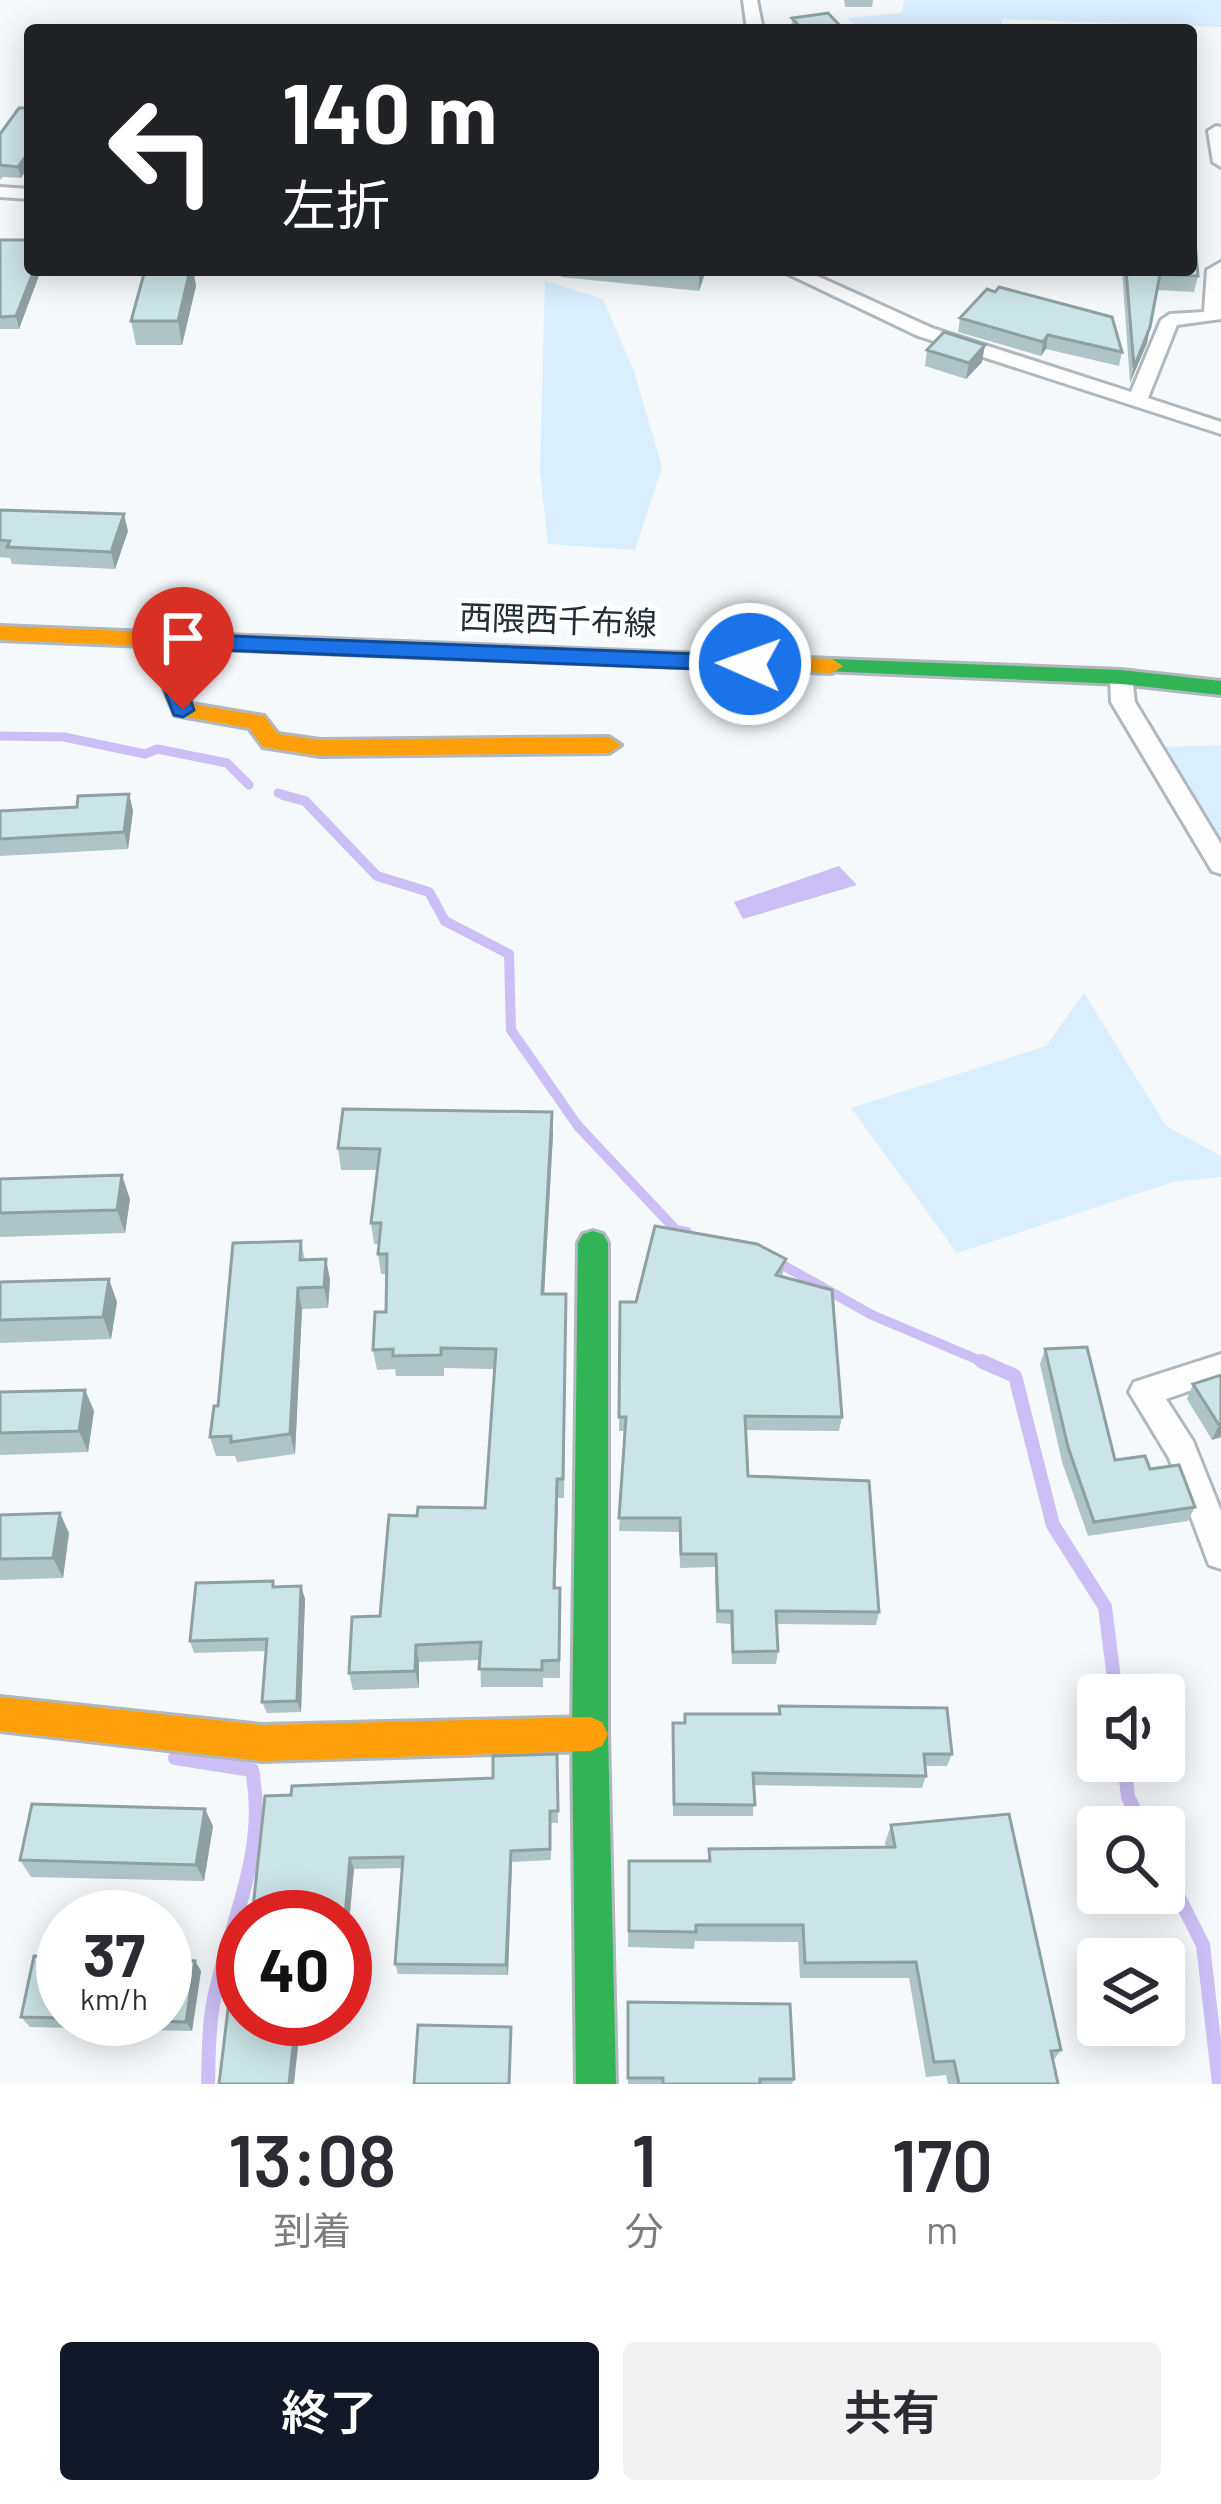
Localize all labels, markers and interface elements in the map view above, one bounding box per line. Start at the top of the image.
text: 140 m [282,60,497,161]
icon: left [84,72,240,228]
text: 左折 [282,171,390,236]
pin [132,587,234,710]
street label: 西隈西千布線 [458,596,658,642]
position arrow [687,601,813,727]
icon: arrive [150,605,216,671]
map controls [1077,1674,1185,2046]
button: sound [1077,1674,1185,1782]
button: search [1077,1806,1185,1914]
speed limit sign: 40 [216,1890,372,2046]
text: 37 [83,1917,145,1989]
button: layers [1077,1938,1185,2046]
text: km/h [80,1980,148,2016]
text: 13:08 [228,2115,396,2201]
text: 1 [631,2115,657,2201]
text: 170 [892,2120,993,2206]
text: m [926,2205,958,2252]
text: 到着 [273,2206,351,2253]
text: 分 [624,2206,664,2253]
button: 終了 [60,2342,599,2480]
button: 共有 [623,2342,1161,2480]

